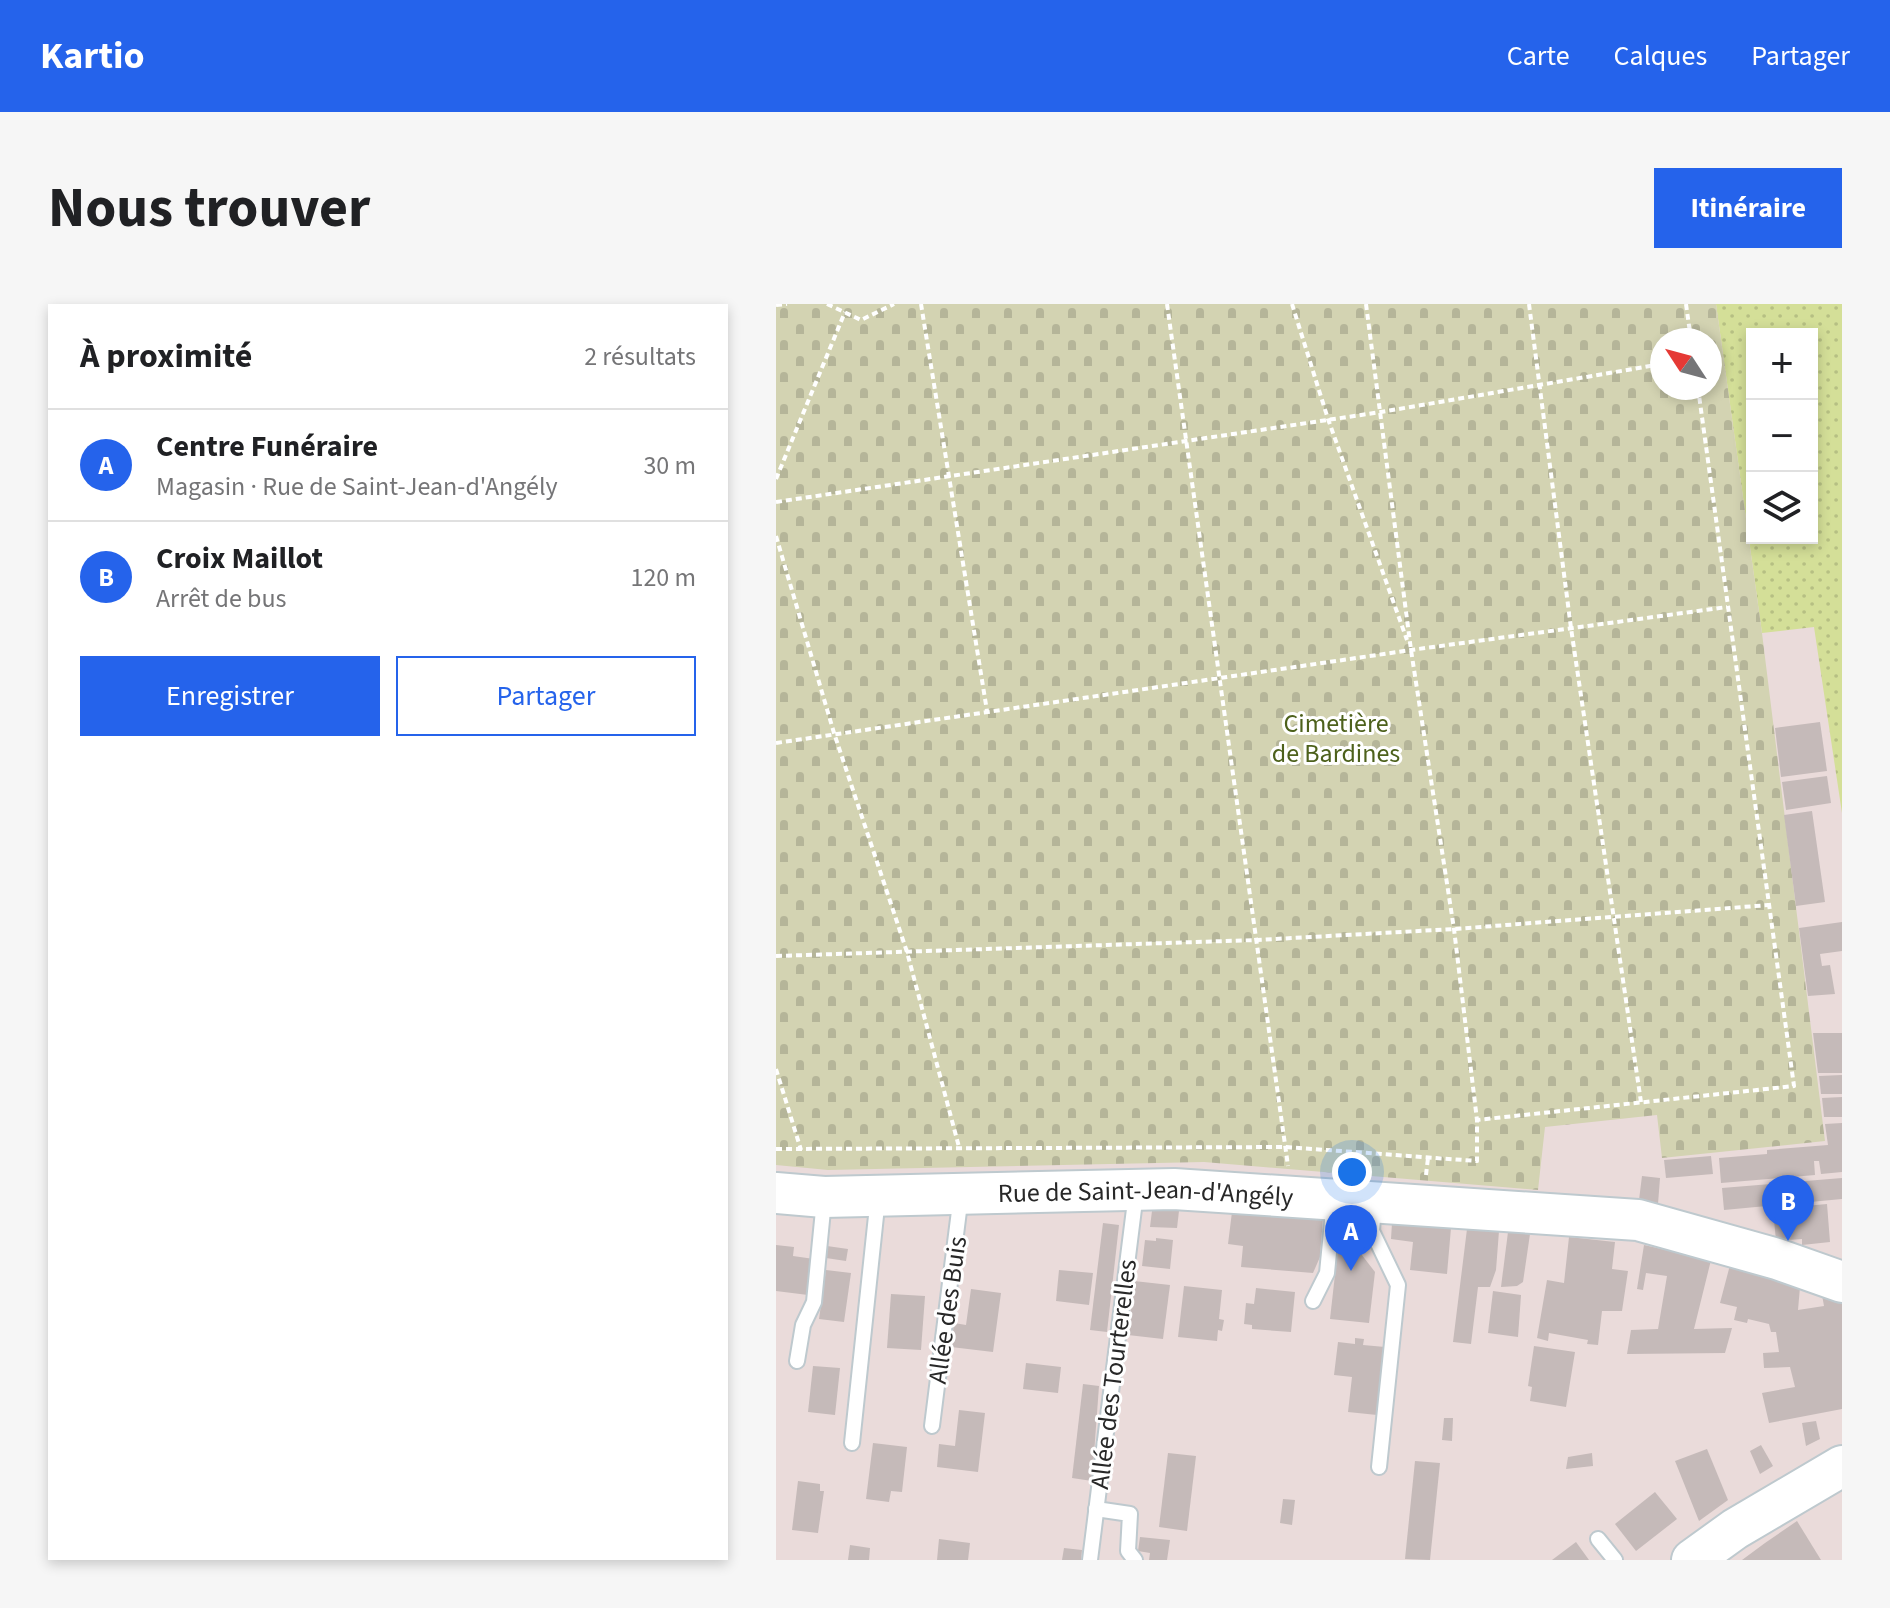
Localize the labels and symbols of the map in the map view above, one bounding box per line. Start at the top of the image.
north arrow [1650,328,1722,400]
park label: Cimetière de Bardines [1272,705,1400,772]
your location [1332,1152,1372,1192]
street label: Rue de Saint-Jean-d'Angély [998,1171,1295,1216]
pin: B [1762,1175,1814,1241]
pin: A [1325,1205,1377,1271]
street label: Allée des Buis [919,1234,976,1386]
street label: Allée des Tourterelles [1081,1257,1146,1491]

